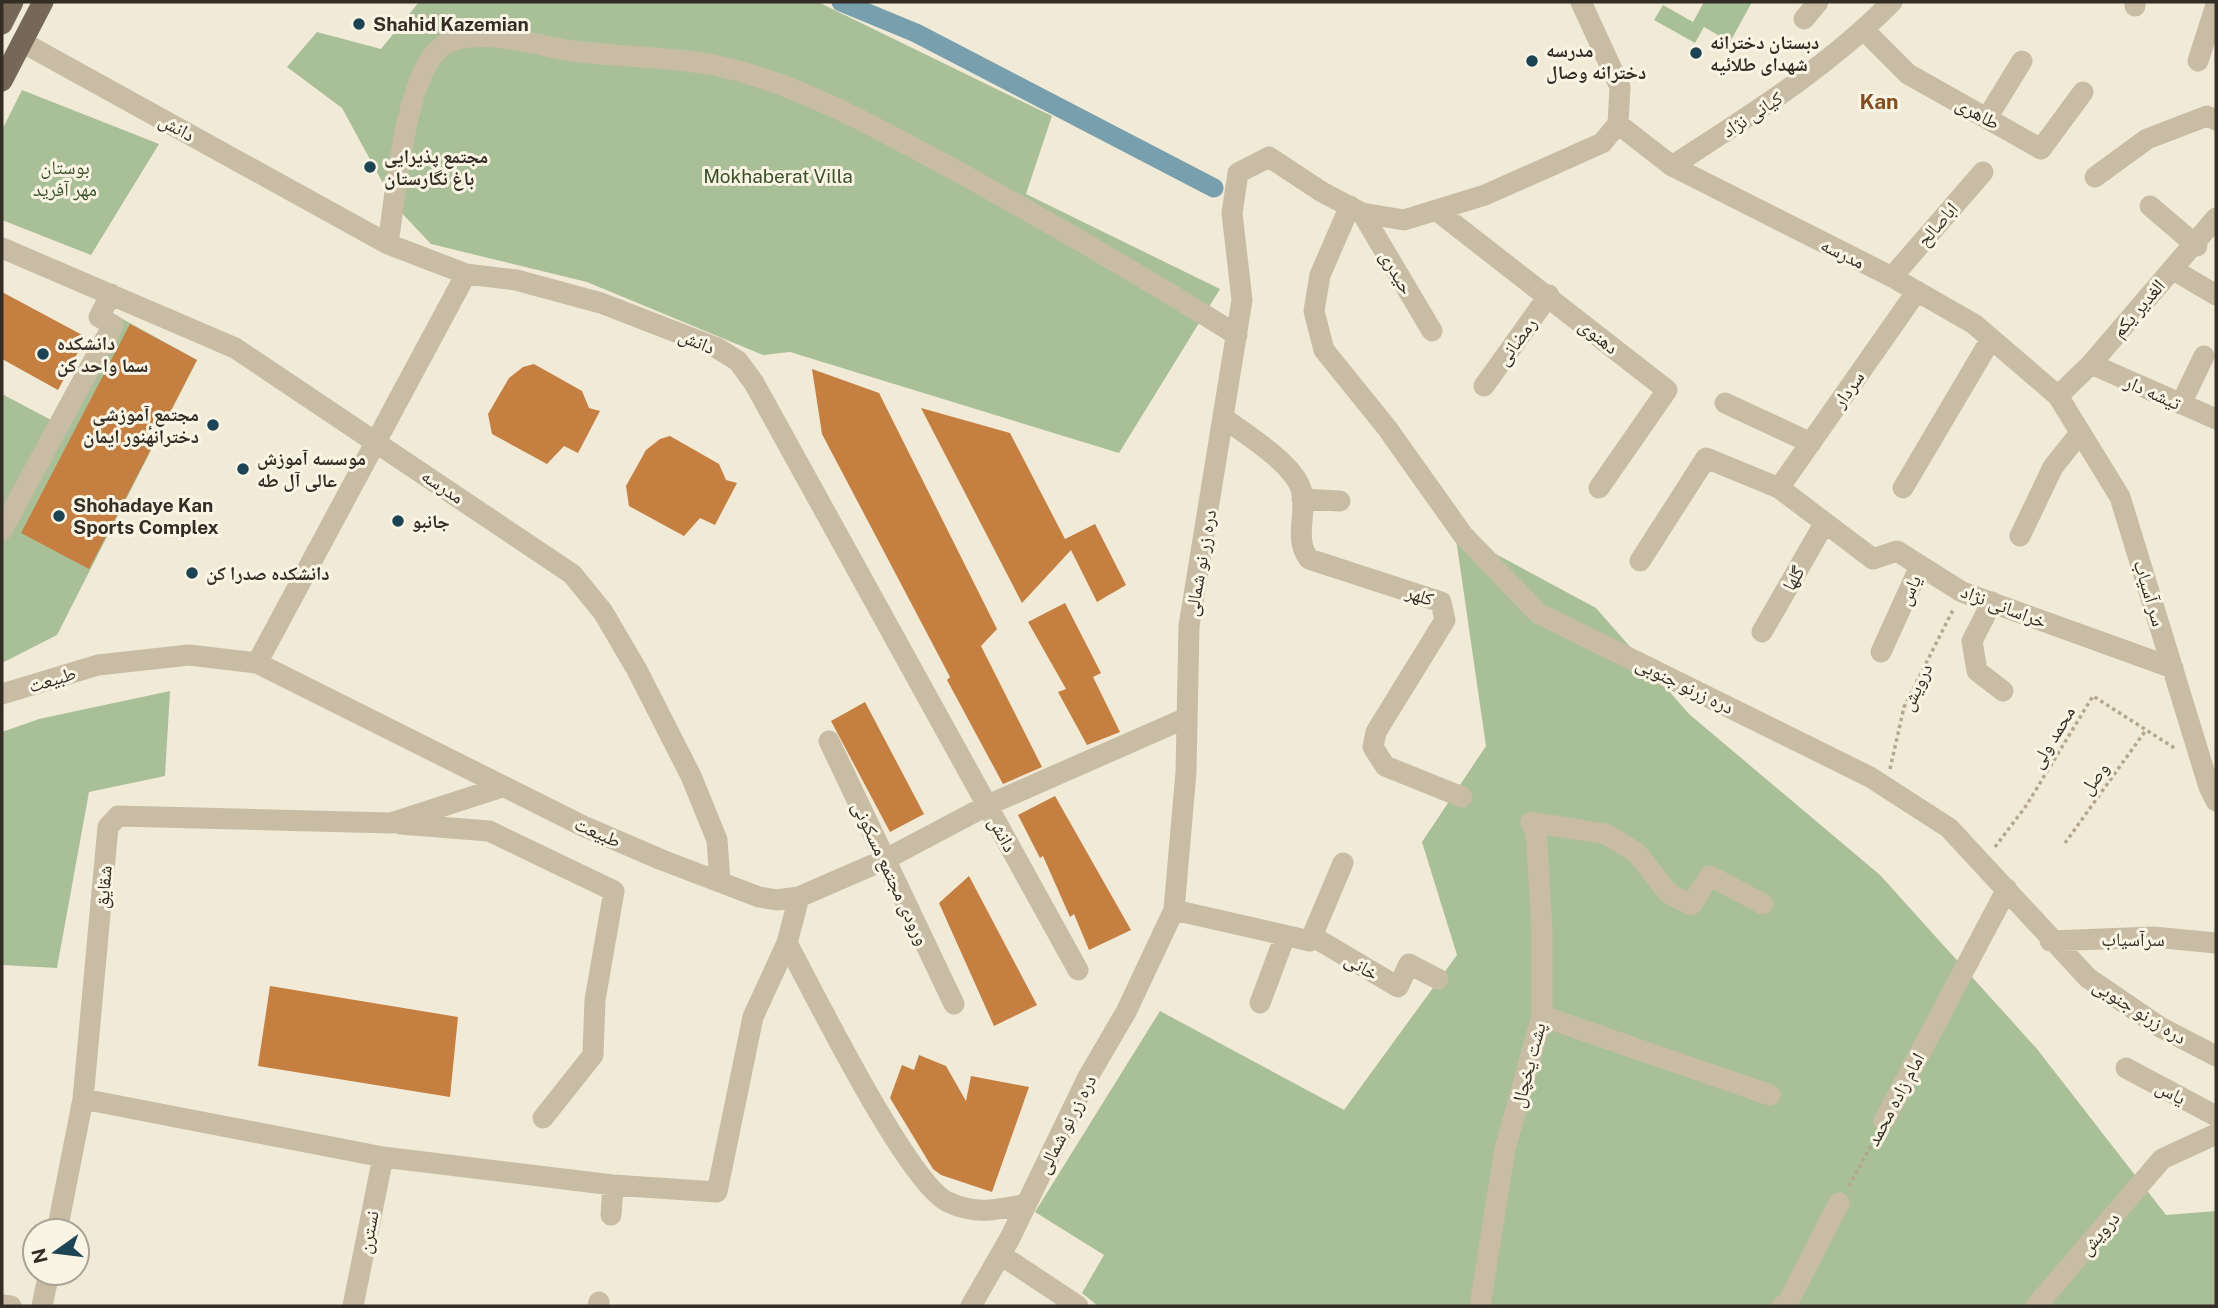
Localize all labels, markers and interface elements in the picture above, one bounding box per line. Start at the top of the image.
place label: Shahid Kazemian [373,13,529,35]
marker: Shahid Kazemian [351,16,367,32]
place label: دبستان دخترانه شهدای طلائیه [1710,31,1819,76]
place label: مدرسه دخترانه وصال [1546,39,1646,84]
marker: دبستان دخترانه شهدای طلائیه [1688,45,1704,61]
marker: مدرسه دخترانه وصال [1524,53,1540,69]
street label: کیانی نژاد [1718,86,1787,143]
district label: Kan [1859,89,1899,114]
street label: طاهری [1952,92,2004,135]
street label: دانش [155,108,199,147]
place label: مجتمع پذیرایی باغ نگارستان [384,145,488,191]
park label: بوستان مهر آفرید [33,156,97,201]
marker: مجتمع پذیرایی باغ نگارستان [362,159,378,175]
park label: Mokhaberat Villa [703,165,853,187]
street label: اباصالح [1912,198,1964,252]
street label: مدرسه [1817,233,1869,274]
street label: حیدری [1375,246,1418,298]
street label: الغدیر یکم [2107,275,2171,343]
street label: رمضانی [1491,313,1542,370]
street label: دهنوی [1574,314,1623,359]
street label: دانش [675,324,718,359]
place label: دانشکده سما واحد کن [57,332,148,377]
marker: دانشکده سما واحد کن [35,346,51,362]
street label: سردار [1827,366,1869,413]
street label: تیشه دار [2120,370,2185,415]
place label: مجتمع آموزشی دخترانهٔنور ایمان [83,403,199,448]
marker: مجتمع آموزشی دخترانهٔنور ایمان [205,417,221,433]
place label: موسسه آموزش عالی آل طه [257,447,366,492]
marker: موسسه آموزش عالی آل طه [235,461,251,477]
street label: مدرسه [417,464,468,509]
place label: Shohadaye Kan Sports Complex [73,494,219,538]
marker: Shohadaye Kan Sports Complex [51,508,67,524]
street label: دره زر نو شمالی [1180,508,1221,618]
place label: جانبو [412,510,450,533]
marker: جانبو [390,513,406,529]
street label: سر آسیاب [2129,557,2170,629]
place label: دانشکده صدرا کن [206,562,330,585]
street label: گلها [1777,562,1810,595]
marker: دانشکده صدرا کن [184,565,200,581]
street label: یاس [1893,571,1926,609]
street label: کلهر [1402,580,1437,611]
street label: خراسانی نژاد [1958,580,2050,633]
street label: دره زرنو جنوبی [1632,652,1737,719]
street label: درویش [1895,660,1937,715]
street label: طبیعت [26,661,78,697]
street label: محمد ولی [2025,702,2080,773]
street label: وصل [2075,757,2114,799]
street label: ورودی مجتمع مسکونی [846,798,934,949]
street label: طبیعت [571,812,625,852]
street label: دانش [984,813,1022,856]
street label: شقایق [90,864,117,910]
street label: سرآسیاب [2101,928,2165,951]
street label: خانی [1341,948,1383,985]
street label: دره زرنو جنوبی [2089,974,2191,1049]
street label: پشت یخچال [1506,1020,1551,1110]
street label: امام زاده محمد [1861,1049,1931,1151]
street label: دره زر نو شمالی [1032,1071,1101,1177]
street label: یاس [2152,1075,2190,1110]
street label: درویش [2074,1207,2125,1260]
street label: نسترن [353,1209,384,1256]
north arrow [21,1217,91,1287]
text: N [27,1246,52,1266]

